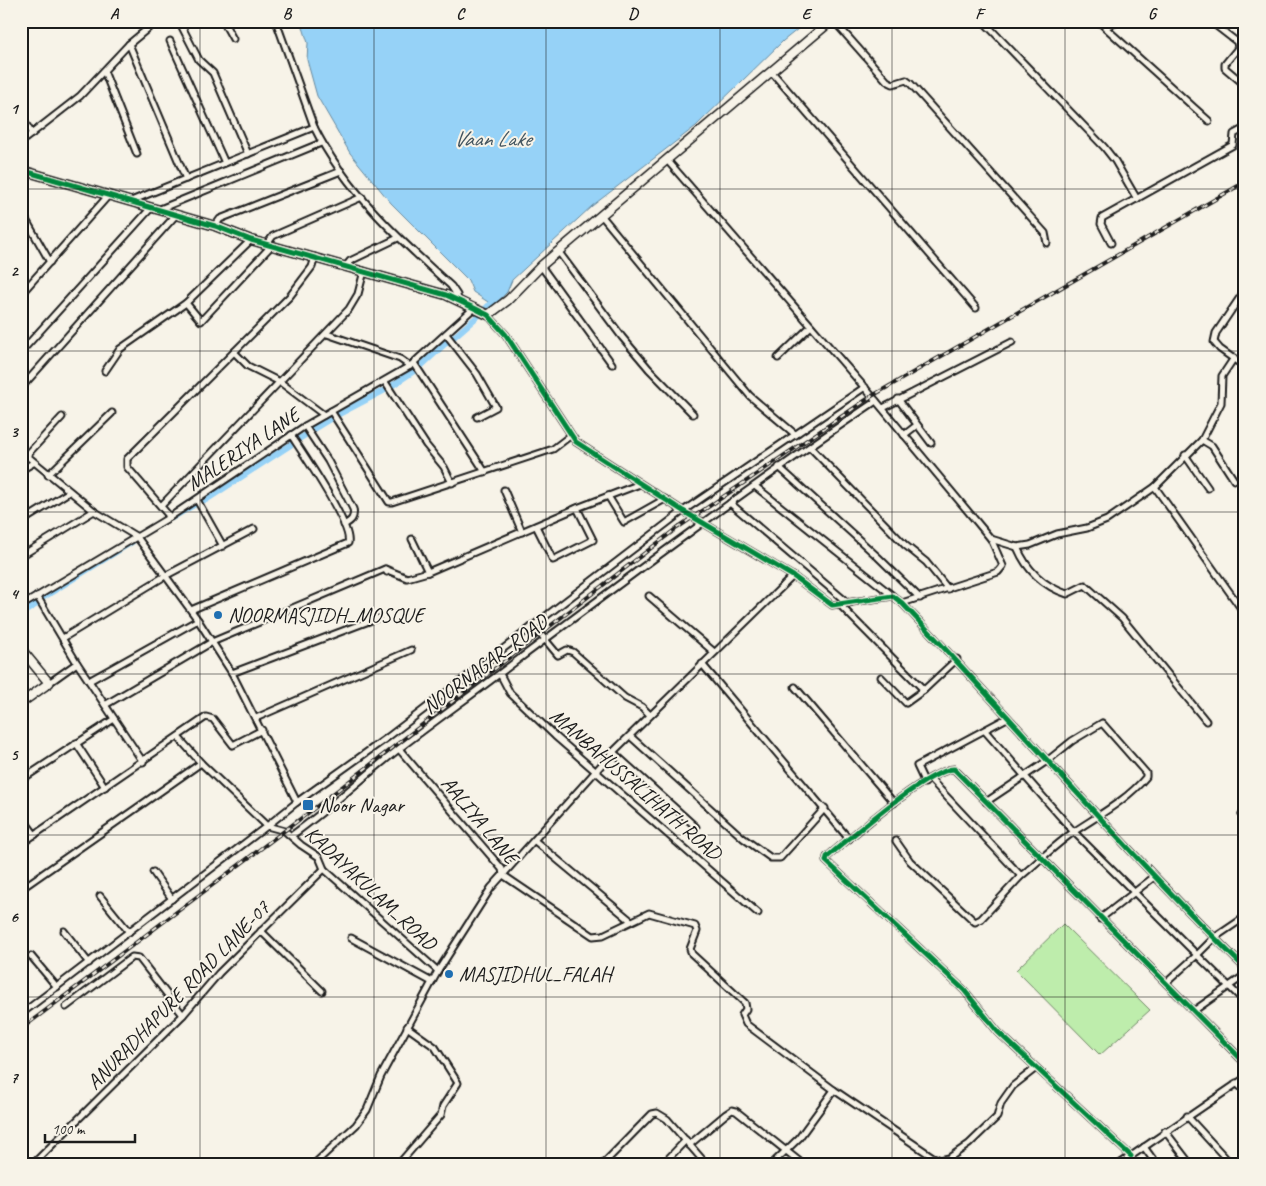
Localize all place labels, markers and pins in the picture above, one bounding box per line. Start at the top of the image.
place label: NOORMASJIDH_MOSQUE [228,602,426,628]
marker: NOORMASJIDH_MOSQUE [212,609,224,621]
place label: Noor Nagar [319,792,405,818]
marker: Noor Nagar [301,798,315,812]
place label: MASJIDHUL_FALAH [459,961,615,987]
marker: MASJIDHUL_FALAH [443,968,455,980]

